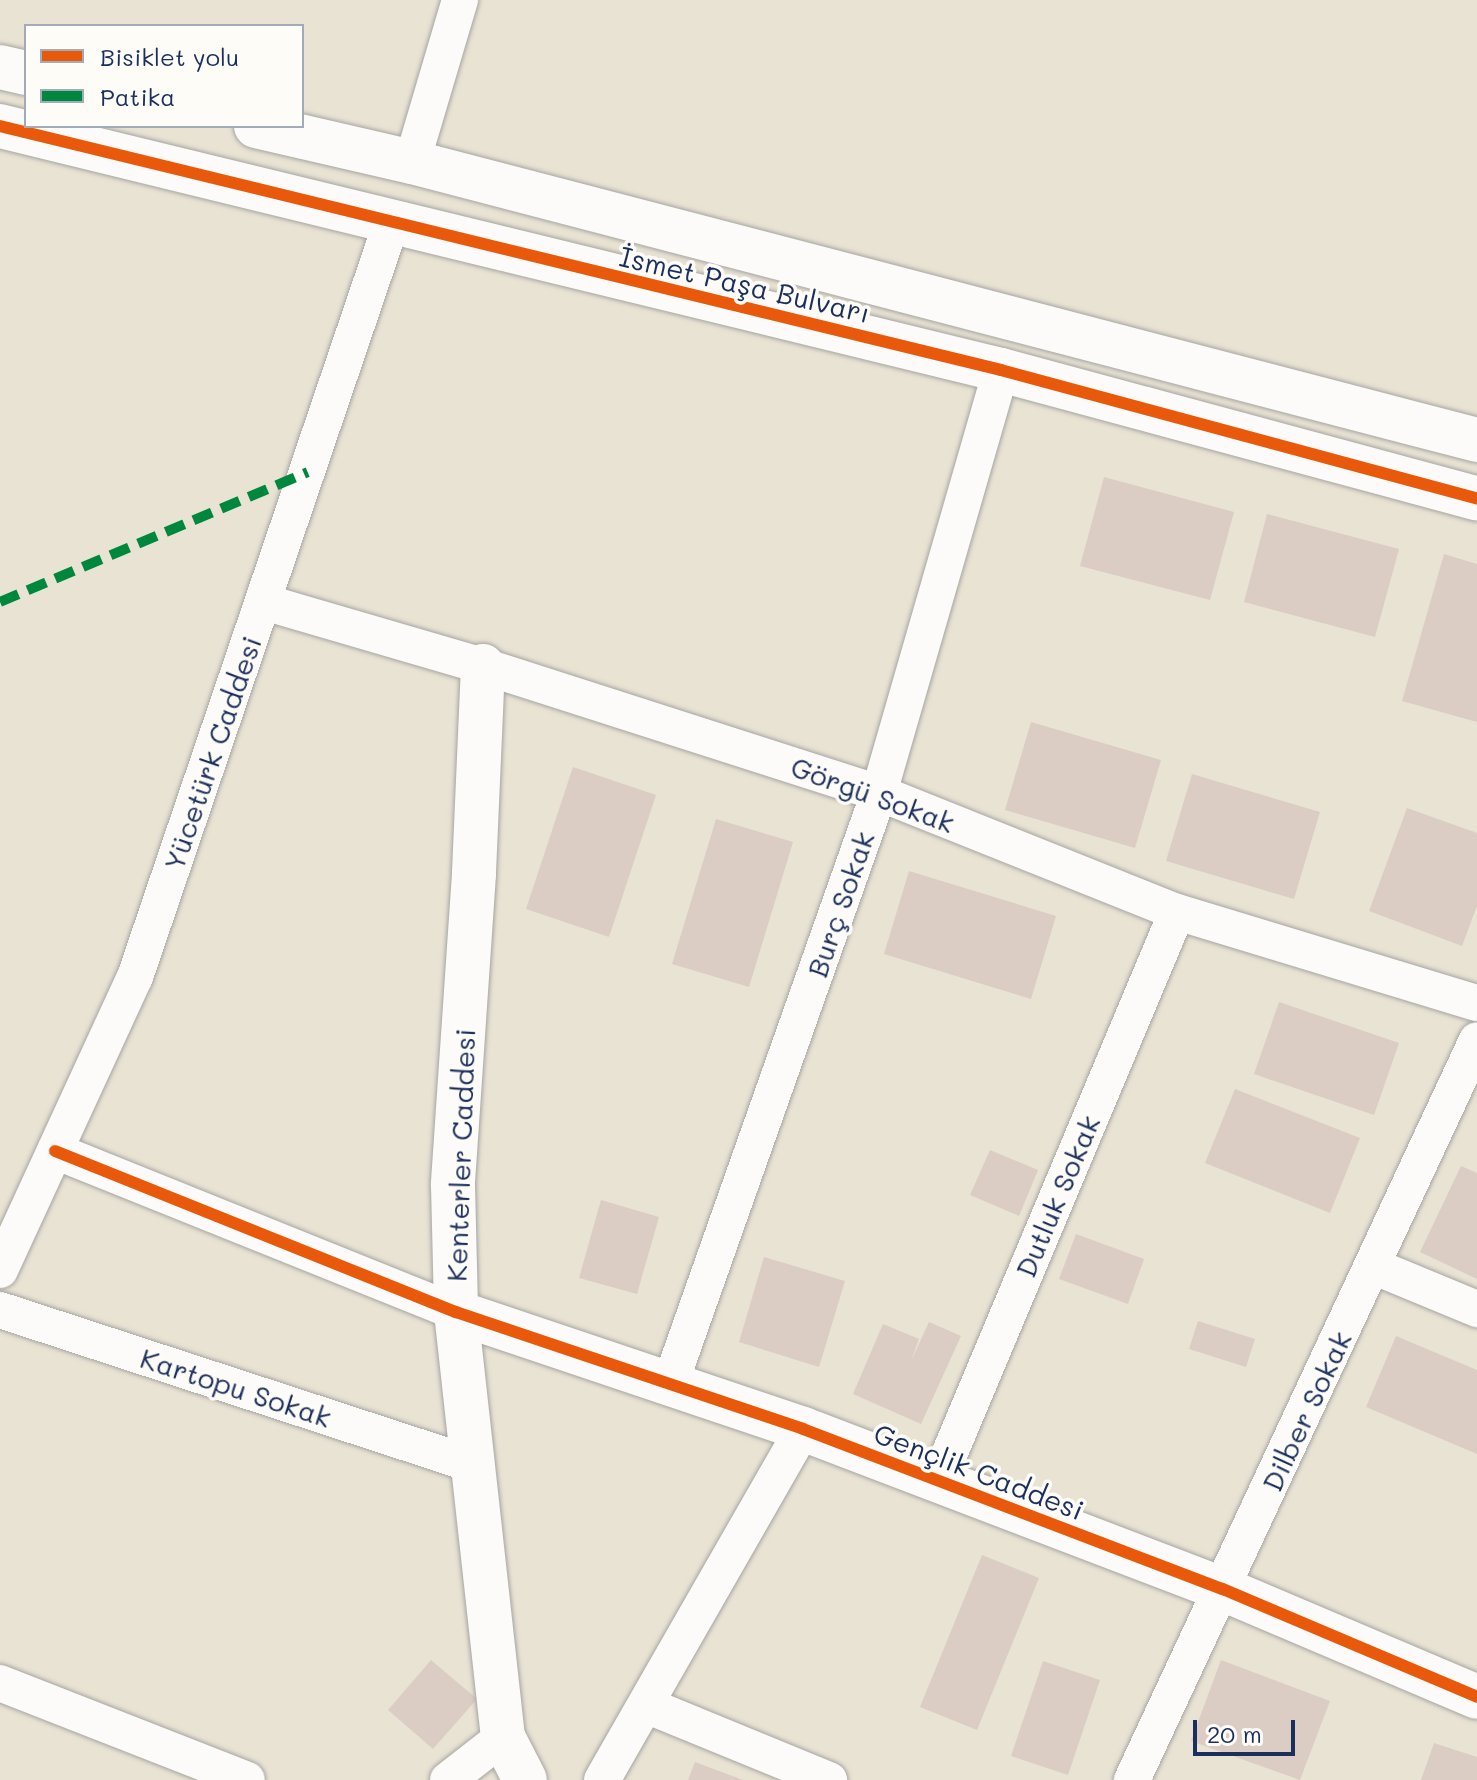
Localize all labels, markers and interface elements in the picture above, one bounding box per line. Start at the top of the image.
legend [24,24,304,128]
text: Bisiklet yolu [100,41,239,72]
text: Patika [100,81,175,112]
street label: İsmet Paşa Bulvarı [616,239,874,329]
street label: Yücetürk Caddesi [156,632,268,874]
street label: Görgü Sokak [787,749,959,839]
street label: Burç Sokak [799,827,881,981]
street label: Kenterler Caddesi [439,1028,481,1282]
street label: Dutluk Sokak [1008,1110,1106,1282]
street label: Dilber Sokak [1254,1326,1358,1496]
street label: Kartopu Sokak [136,1340,336,1434]
street label: Gençlik Caddesi [869,1416,1089,1526]
scale bar [1197,1704,1299,1754]
text: 20 m [1207,1718,1262,1749]

